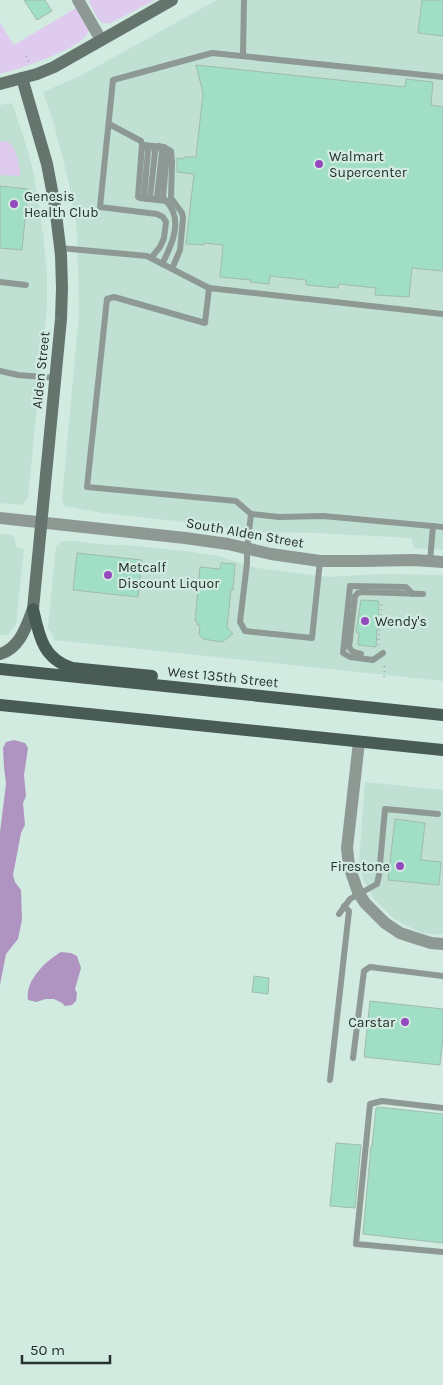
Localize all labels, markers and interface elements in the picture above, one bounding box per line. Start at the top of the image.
place label: Walmart Supercenter [329,148,408,181]
marker: Walmart Supercenter [313,158,325,170]
place label: Genesis Health Club [24,188,99,221]
marker: Genesis Health Club [8,198,20,210]
street label: Alden Street [28,330,54,410]
street label: South Alden Street [185,514,305,552]
place label: Metcalf Discount Liquor [118,559,220,592]
marker: Metcalf Discount Liquor [102,569,114,581]
place label: Wendy's [375,613,427,630]
marker: Wendy's [359,615,371,627]
street label: West 135th Street [167,663,279,691]
place label: Firestone [330,858,390,875]
marker: Firestone [394,860,406,872]
place label: Carstar [348,1014,396,1031]
marker: Carstar [399,1016,411,1028]
scale bar [22,1332,110,1364]
text: 50 m [30,1341,65,1359]

